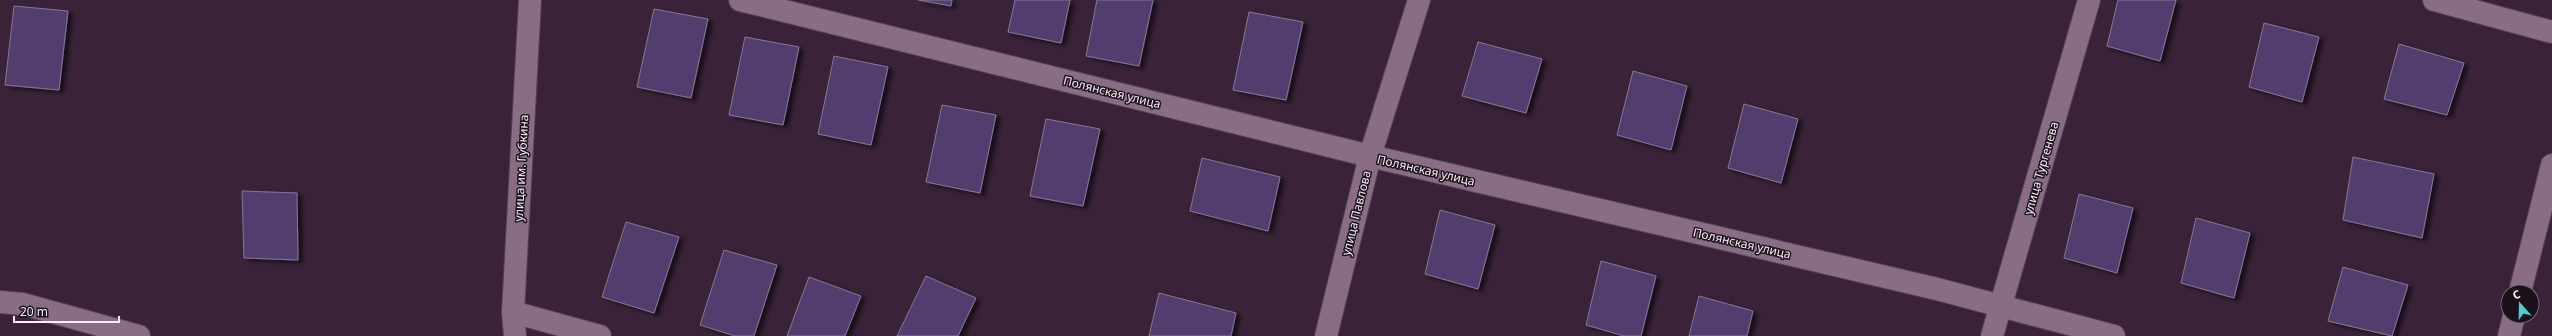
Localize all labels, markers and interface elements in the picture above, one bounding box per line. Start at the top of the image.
street label: Полянская улица [1061,72,1163,112]
street label: улица им. Губкина [510,114,532,222]
street label: улица Тургенева [2020,119,2062,217]
street label: Полянская улица [1375,150,1477,190]
street label: улица Павлова [1337,169,1375,257]
street label: Полянская улица [1691,223,1793,263]
north arrow [2500,284,2540,324]
text: С [2511,286,2522,302]
scale bar [14,298,119,324]
text: 20 m [20,303,48,320]

